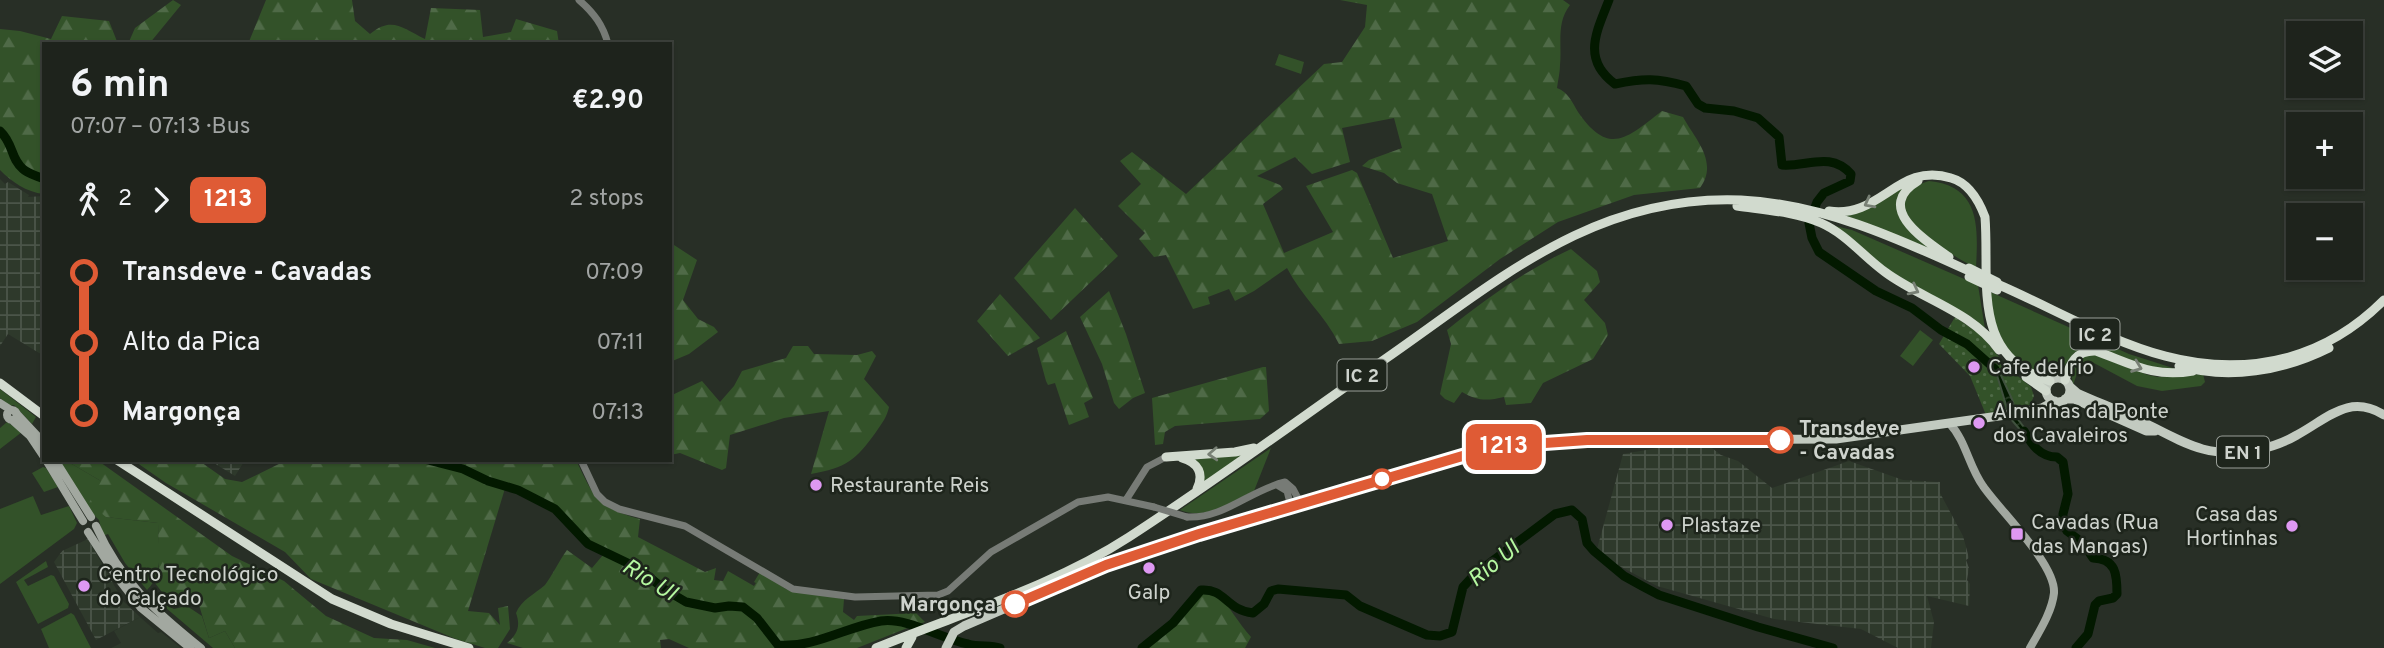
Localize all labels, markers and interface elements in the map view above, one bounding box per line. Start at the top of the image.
map controls [2286,21,2363,280]
button: layers [2286,21,2363,98]
text: 6 min [70,62,169,111]
text: €2.90 [572,85,644,118]
button: + [2286,112,2363,189]
text: 07:07 – 07:13 · Bus [70,113,250,142]
icon: walk [70,181,108,219]
icon: forward [142,181,180,219]
text: 2 [118,185,132,214]
text: 1213 [204,185,252,215]
text: 2 stops [569,185,644,214]
one-way arrow [1864,195,1877,209]
button: − [2286,203,2363,280]
text: Transdeve - Cavadas [122,257,372,290]
text: 07:09 [585,259,644,288]
one-way arrow [1906,282,1919,296]
road number: IC 2 [2070,318,2120,350]
text: Alto da Pica [122,327,260,360]
text: 07:11 [597,329,644,358]
place label: Cafe del rio [1988,355,2094,382]
marker: Cafe del rio [1966,359,1982,375]
one-way arrow [2130,359,2143,373]
road number: IC 2 [1338,360,1386,390]
text: Margonça [122,397,241,430]
text: 07:13 [591,399,644,428]
place label: Alminhas da Ponte dos Cavaleiros [1993,399,2169,450]
marker: Alminhas da Ponte dos Cavaleiros [1971,415,1987,431]
place label: Transdeve - Cavadas [1799,416,1900,467]
line badge: 1213 [1455,424,1553,470]
marker: Transdeve - Cavadas [1767,427,1793,453]
text: 1213 [1480,432,1528,462]
road number: EN 1 [2217,436,2269,467]
one-way arrow [1207,446,1218,461]
unlabelled marker [1372,469,1392,489]
place label: Restaurante Reis [830,473,989,500]
marker: Restaurante Reis [808,477,824,493]
place label: Casa das Hortinhas [2186,502,2278,553]
place label: Cavadas (Rua das Mangas) [2031,510,2159,561]
place label: Plastaze [1681,513,1761,540]
marker: Plastaze [1659,517,1675,533]
marker: Casa das Hortinhas [2284,518,2300,534]
marker: Cavadas (Rua das Mangas) [2009,526,2025,542]
water label: Rio Ul [1463,534,1527,595]
water label: Rio Ul [616,553,682,610]
marker: Galp [1141,560,1157,576]
place label: Centro Tecnológico do Calçado [98,562,278,613]
marker: Centro Tecnológico do Calçado [76,578,92,594]
place label: Galp [1128,580,1170,607]
marker: Margonça [1002,591,1028,617]
place label: Margonça [900,592,996,619]

